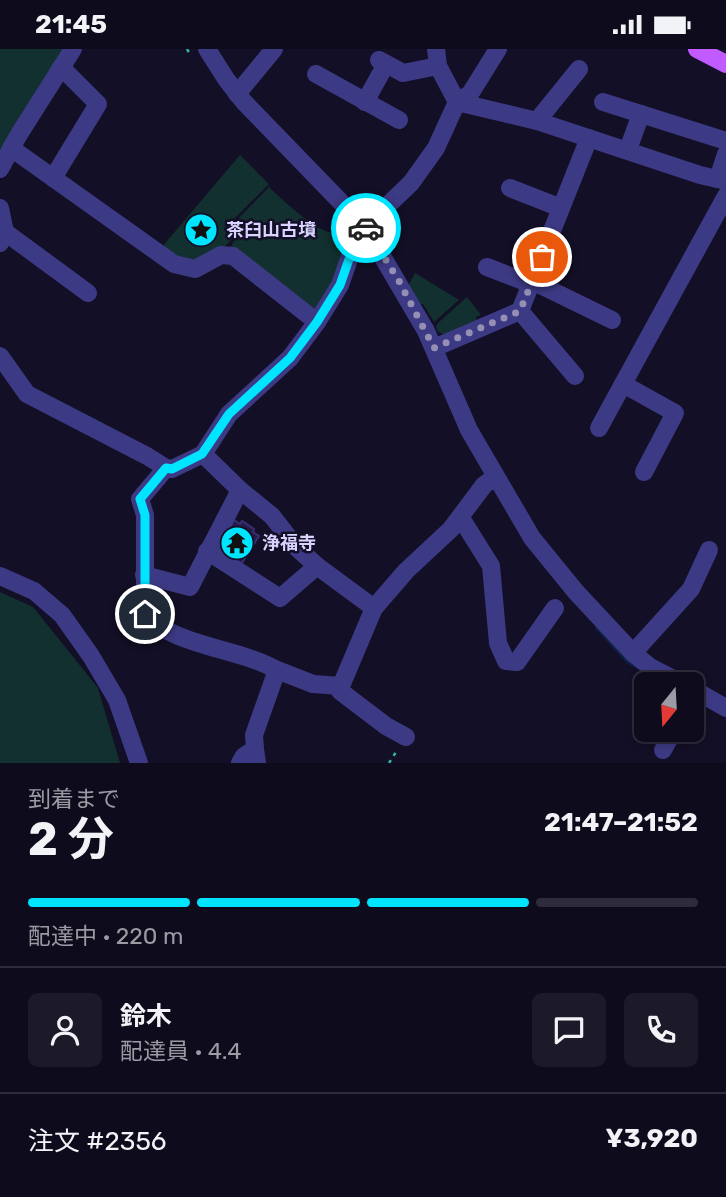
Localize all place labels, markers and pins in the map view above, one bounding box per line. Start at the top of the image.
place icon: 茶臼山古墳 [182,211,220,249]
place label: 茶臼山古墳 [226,219,316,241]
pin [512,227,572,287]
temple icon: 浄福寺 [218,524,256,562]
place label: 浄福寺 [262,532,316,554]
pin [115,584,175,644]

